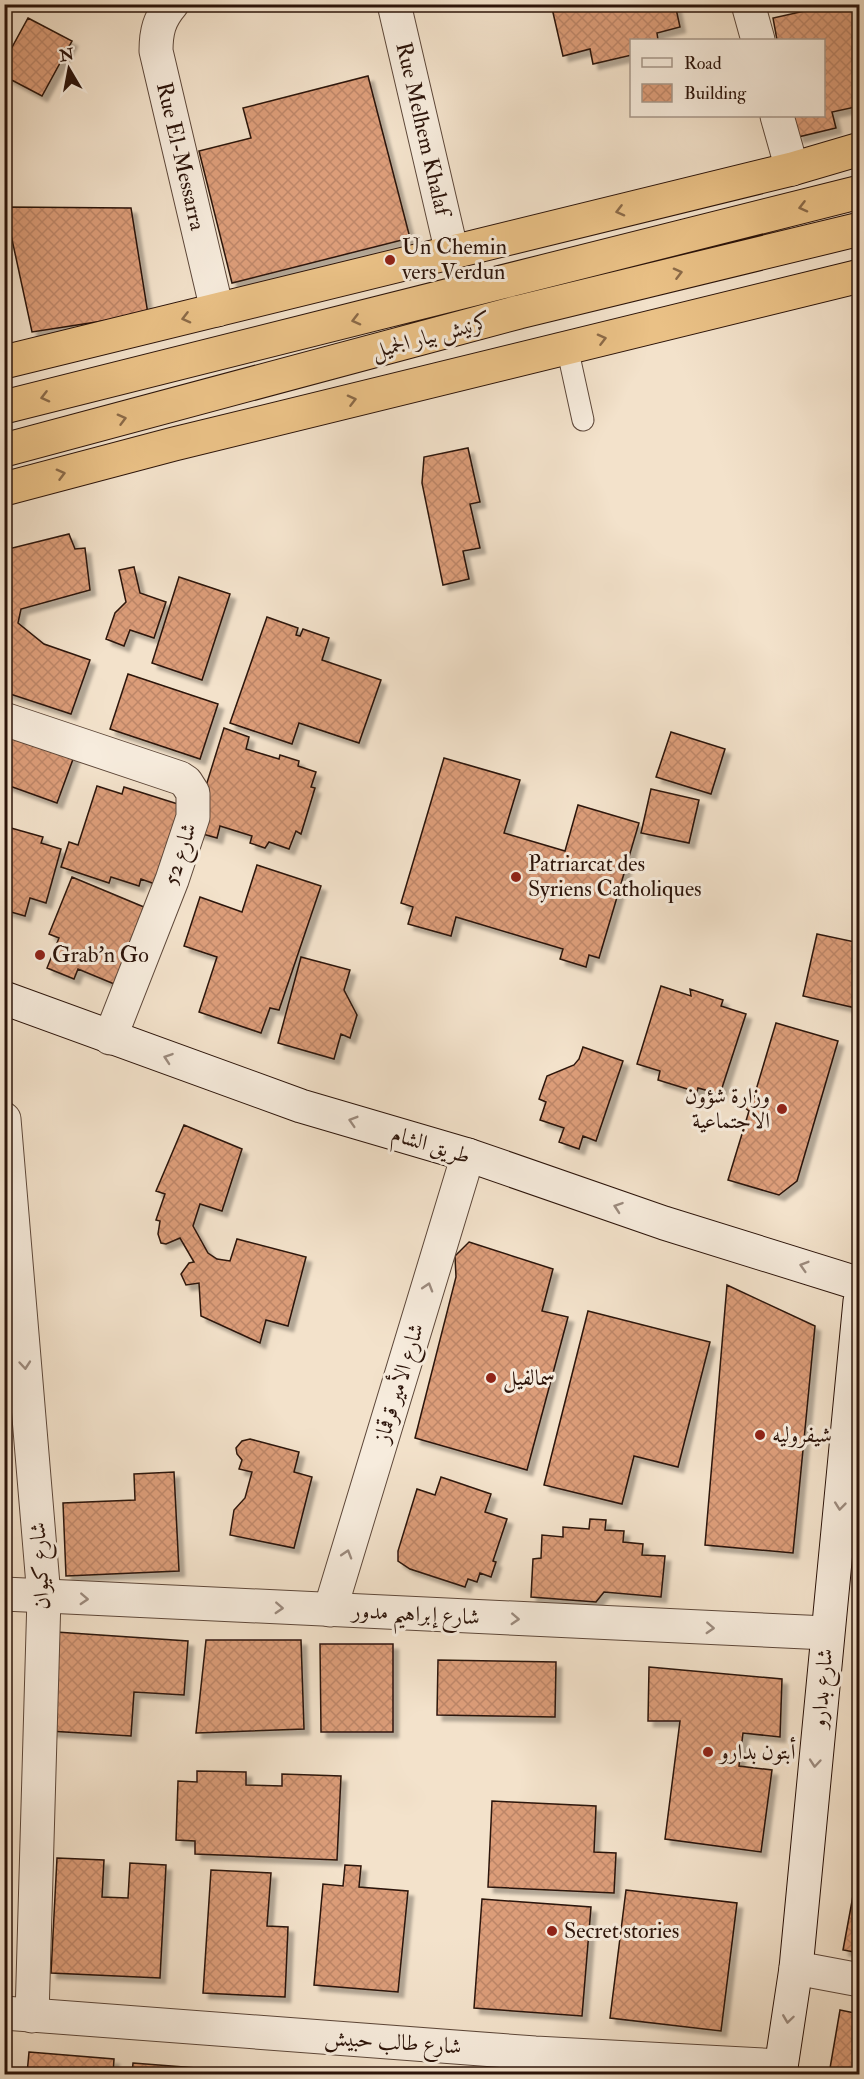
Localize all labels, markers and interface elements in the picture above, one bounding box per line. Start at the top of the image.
north arrow [39,39,99,99]
street label: Rue Melhem Khalaf [389,39,457,221]
legend [630,39,825,117]
text: N [57,44,76,66]
text: Road [684,52,722,75]
street label: Rue El-Messarra [150,79,212,234]
text: Building [684,82,747,105]
one-way arrow [798,199,808,212]
one-way arrow [615,204,625,217]
place label: Un Chemin vers Verdun [401,233,507,286]
marker: Un Chemin vers Verdun [383,253,397,267]
one-way arrow [673,268,683,281]
street label: كرنيش بيار الجميل [368,307,494,366]
one-way arrow [181,311,191,324]
one-way arrow [352,312,362,325]
one-way arrow [597,333,607,346]
one-way arrow [40,390,50,403]
one-way arrow [347,395,357,408]
one-way arrow [116,414,127,426]
one-way arrow [55,469,66,481]
street label: شارع 52 [157,819,207,890]
place label: Patriarcat des Syriens Catholiques [528,850,702,903]
marker: Patriarcat des Syriens Catholiques [509,870,523,884]
place label: Grab'n Go [52,941,149,969]
marker: Grab'n Go [33,948,47,962]
one-way arrow [163,1053,174,1066]
place label: وزارة شؤون الاجتماعية [685,1082,770,1135]
marker: وزارة شؤون الاجتماعية [775,1102,789,1116]
one-way arrow [348,1116,359,1128]
street label: طريق الشام [387,1120,474,1175]
one-way arrow [613,1202,624,1214]
one-way arrow [799,1261,810,1274]
one-way arrow [421,1282,433,1293]
street label: شارع الأمير قرقماز [365,1319,434,1449]
one-way arrow [18,1361,31,1370]
place label: سمالفيل [503,1364,555,1393]
marker: سمالفيل [484,1371,498,1385]
place label: شيفروليه [772,1421,832,1449]
marker: شيفروليه [753,1428,767,1442]
one-way arrow [834,1501,847,1510]
street label: شارع كيوان [24,1521,60,1610]
one-way arrow [340,1549,352,1560]
one-way arrow [79,1592,88,1605]
street label: شارع إبراهيم مدور [349,1597,481,1638]
one-way arrow [274,1601,283,1614]
one-way arrow [511,1612,520,1625]
one-way arrow [706,1621,715,1634]
street label: شارع بدارو [804,1647,843,1731]
place label: أبتون بدارو [718,1736,797,1766]
marker: أبتون بدارو [701,1745,715,1759]
one-way arrow [809,1758,822,1767]
place label: Secret stories [564,1917,679,1945]
marker: Secret stories [545,1924,559,1938]
one-way arrow [783,2015,795,2024]
street label: شارع طالب حبيش [323,2023,462,2065]

